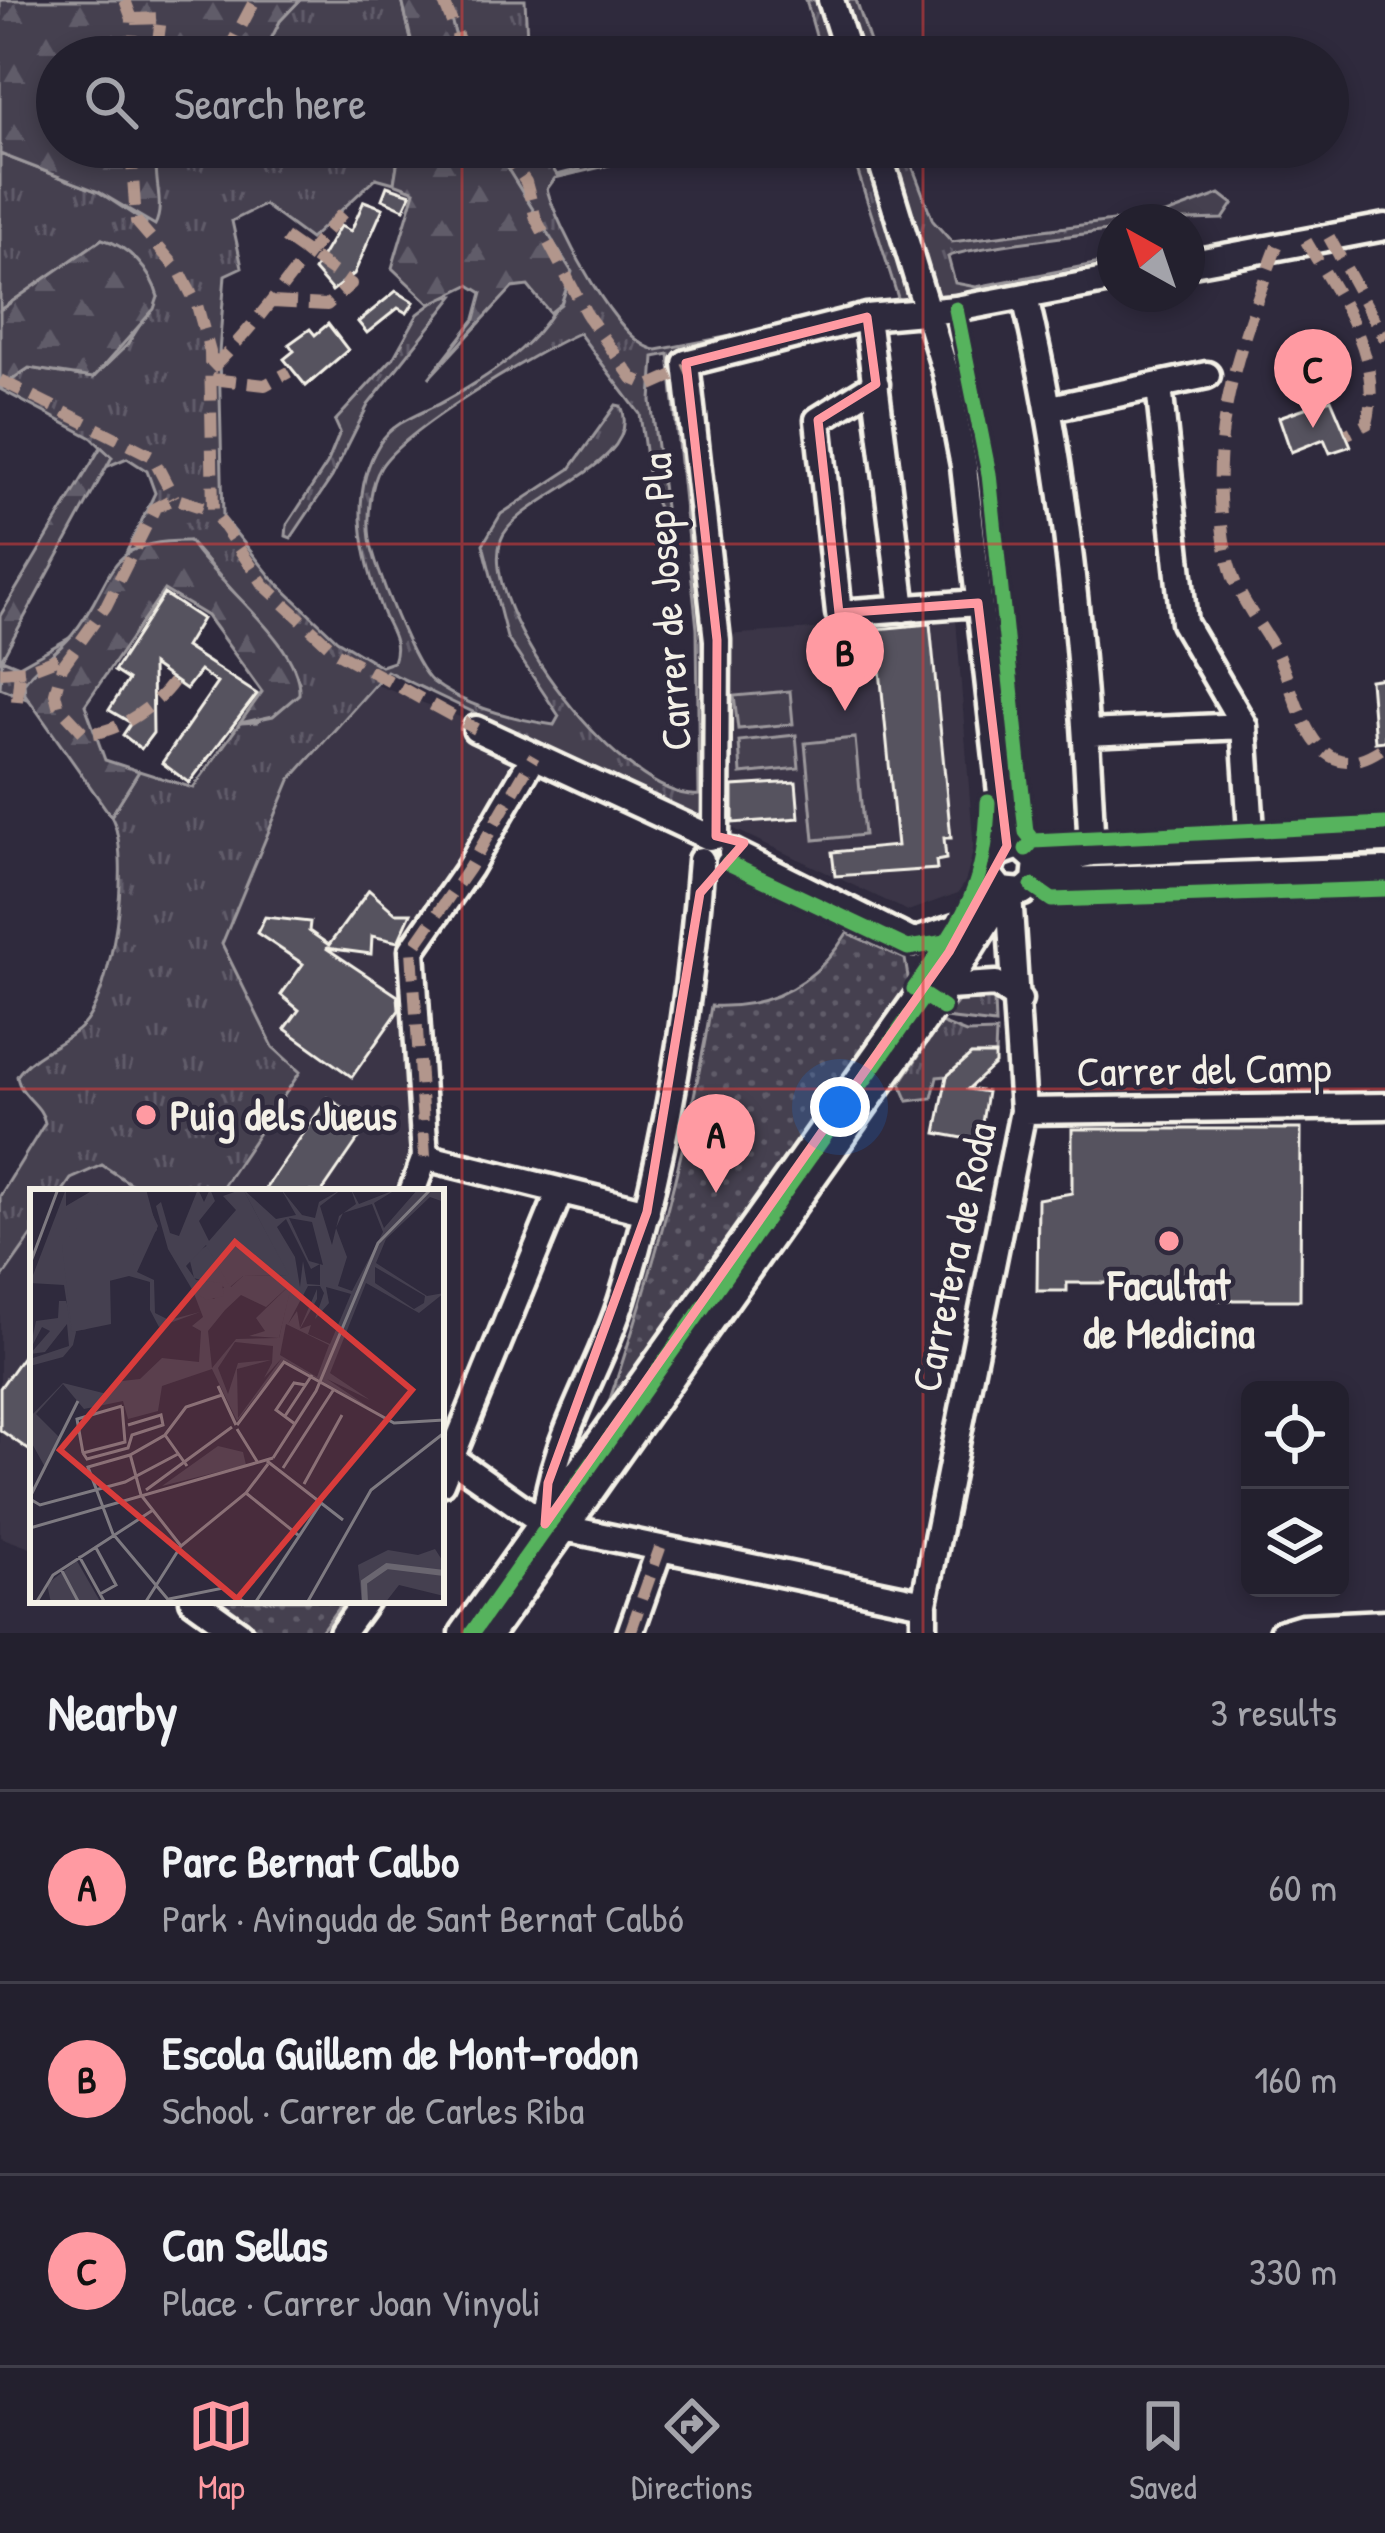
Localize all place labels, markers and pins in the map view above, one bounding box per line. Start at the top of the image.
pin: C [1274,329,1352,428]
pin: B [806,612,884,711]
place label: Puig dels Jueus [170,1086,397,1144]
pin: A [677,1094,755,1193]
marker: Puig dels Jueus [133,1102,159,1128]
marker: Facultat de Medicina [1156,1228,1182,1254]
place label: Facultat de Medicina [1083,1256,1255,1361]

